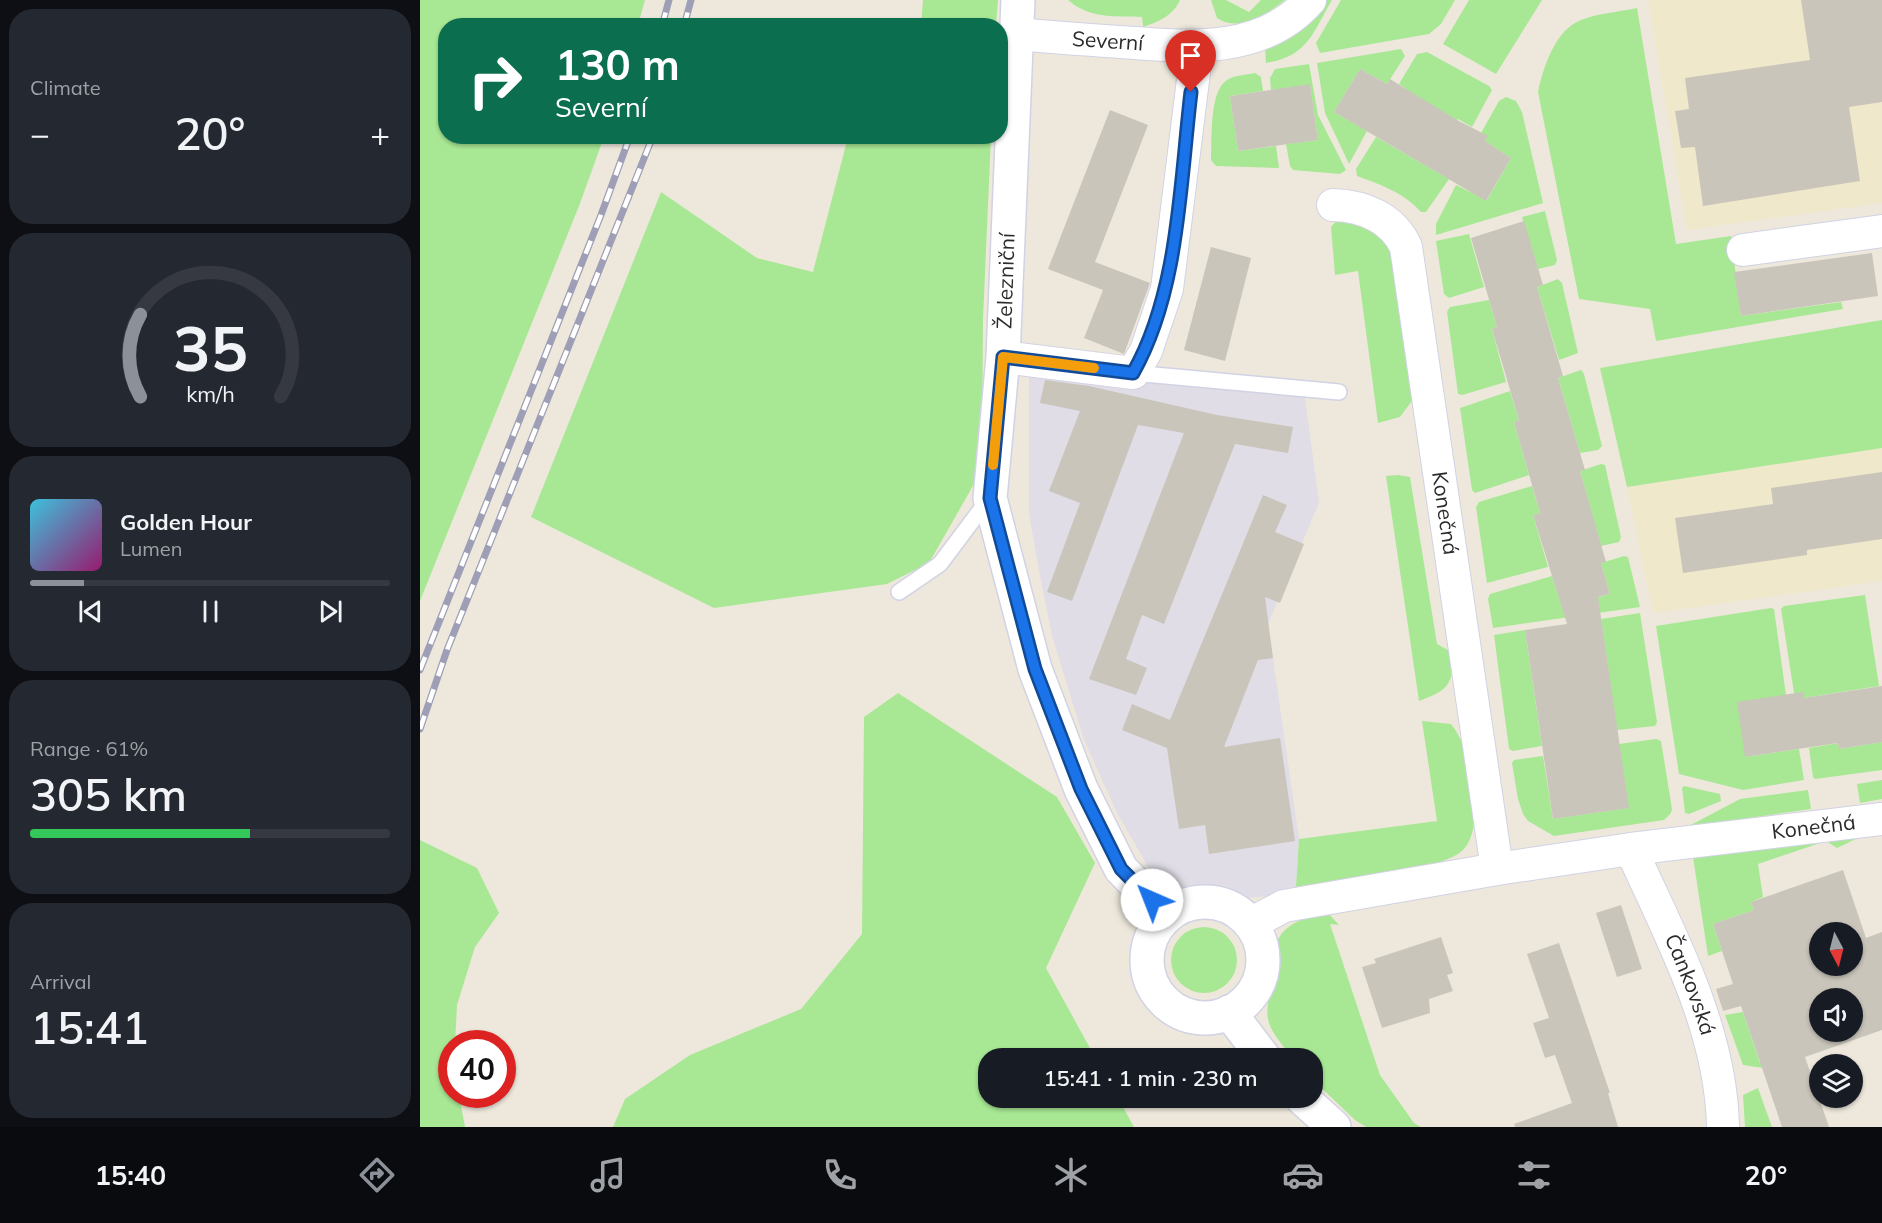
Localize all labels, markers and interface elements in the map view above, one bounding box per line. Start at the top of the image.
street label: Severní [1071,25,1145,56]
pin [1165,30,1216,92]
text: 130 m [555,38,680,91]
icon: arrive [1174,39,1207,72]
icon: right [456,42,534,120]
text: Climate [30,75,101,100]
text: Severní [555,90,647,124]
text: 20° [175,105,245,161]
text: − [30,113,50,154]
text: + [370,113,390,154]
street label: Železniční [990,232,1020,329]
text: 35 [173,308,247,387]
text: km/h [186,380,234,407]
street label: Konečná [1427,470,1465,557]
text: Golden Hour [120,508,252,536]
text: Lumen [120,536,182,561]
icon: previous [74,595,107,628]
icon: pause [194,595,227,628]
icon: next [314,595,347,628]
text: Range · 61% [30,736,148,761]
text: 305 km [30,766,187,822]
street label: Konečná [1770,808,1857,844]
position arrow [1120,868,1184,932]
north arrow [1809,922,1863,976]
map controls [1809,922,1863,1108]
street label: Čankovská [1660,930,1722,1038]
text: Arrival [30,969,91,994]
button: sound [1809,988,1863,1042]
text: 15:41 [30,999,149,1055]
speed limit sign: 40 [438,1030,516,1108]
button: layers [1809,1054,1863,1108]
text: 15:41 · 1 min · 230 m [1043,1064,1258,1092]
icon: directions [356,1154,398,1196]
icon: music [587,1154,629,1196]
icon: phone [819,1154,861,1196]
icon: climate [1050,1154,1092,1196]
icon: car [1282,1154,1324,1196]
icon: filters [1513,1154,1555,1196]
text: 15:40 [95,1158,166,1192]
text: 20° [1745,1158,1787,1192]

